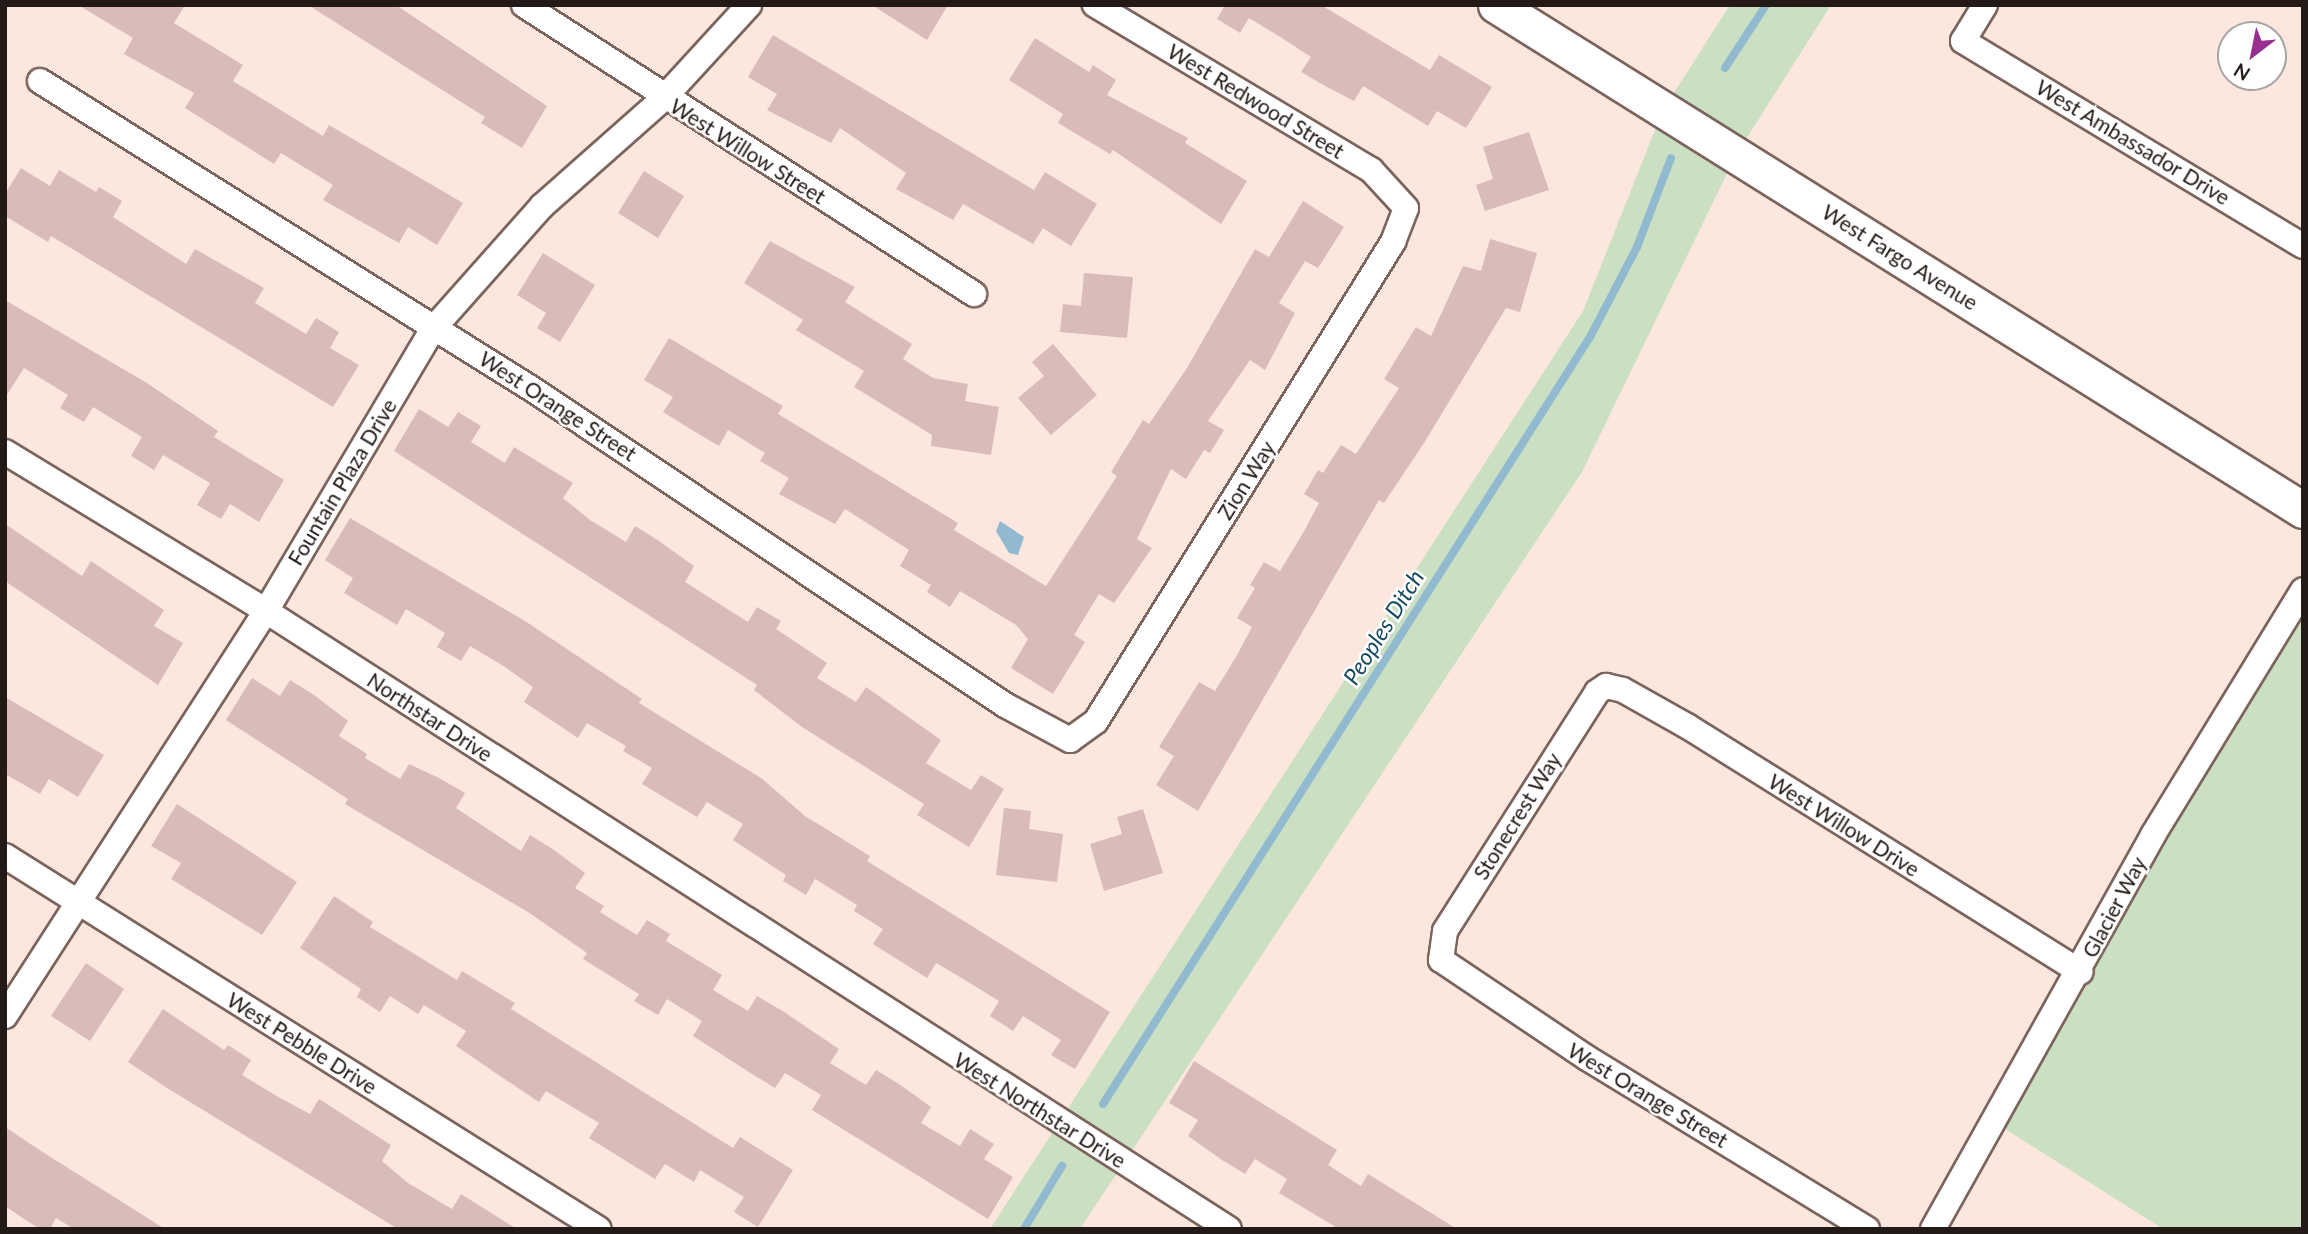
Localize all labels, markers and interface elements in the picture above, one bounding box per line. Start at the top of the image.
north arrow [2217,21,2287,91]
street label: West Redwood Street [1163,38,1349,164]
text: N [2229,59,2254,86]
street label: West Ambassador Drive [2031,74,2235,210]
street label: West Willow Street [665,93,831,209]
street label: West Fargo Avenue [1817,199,1983,315]
street label: West Orange Street [475,346,641,466]
street label: Fountain Plaza Drive [282,394,402,570]
street label: Zion Way [1212,436,1280,524]
water label: Peoples Ditch [1337,565,1429,689]
street label: Northstar Drive [362,667,498,767]
street label: Stonecrest Way [1468,748,1566,884]
street label: West Willow Drive [1764,768,1924,882]
street label: Glacier Way [2077,852,2151,962]
street label: West Pebble Drive [222,987,382,1099]
street label: West Orange Street [1563,1037,1733,1153]
street label: West Northstar Drive [949,1047,1131,1173]

